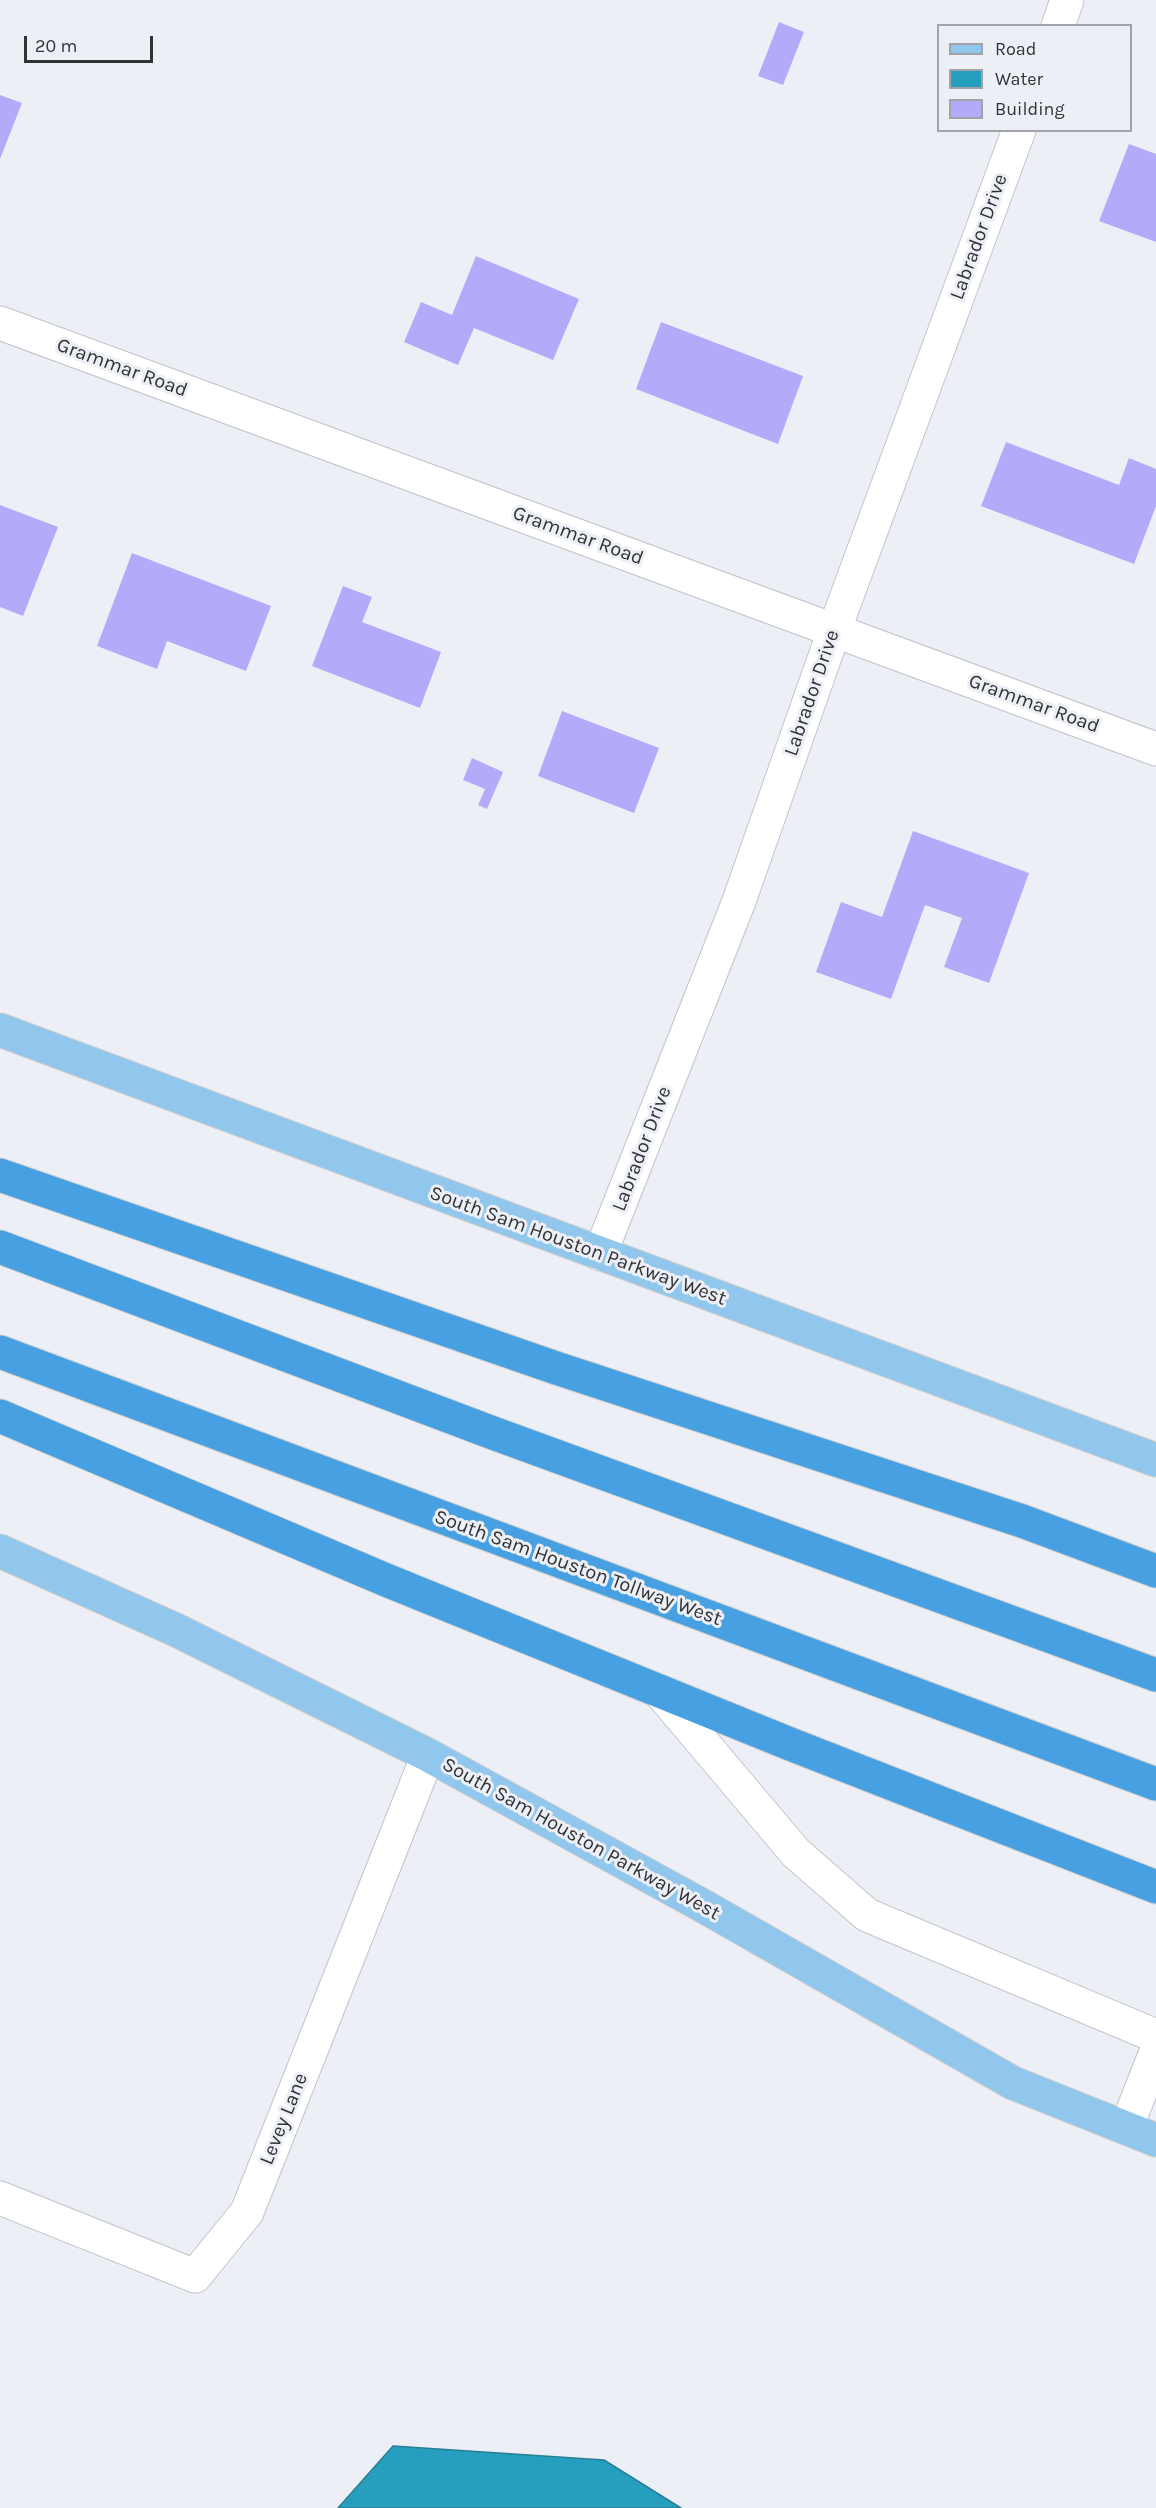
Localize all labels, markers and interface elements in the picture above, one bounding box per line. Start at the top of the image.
scale bar [27,24,156,62]
legend [937,24,1132,132]
text: 20 m [35,35,77,57]
text: Road [995,38,1036,60]
text: Water [995,68,1043,90]
text: Building [995,98,1065,120]
street label: Labrador Drive [945,171,1013,303]
street label: Grammar Road [53,333,191,403]
street label: Grammar Road [509,501,647,571]
street label: Labrador Drive [779,627,845,759]
street label: Grammar Road [965,669,1103,739]
street label: Labrador Drive [607,1083,677,1215]
street label: South Sam Houston Parkway West [426,1181,730,1311]
street label: South Sam Houston Tollway West [431,1505,725,1631]
street label: South Sam Houston Parkway West [438,1752,724,1926]
street label: Levey Lane [255,2070,313,2168]

